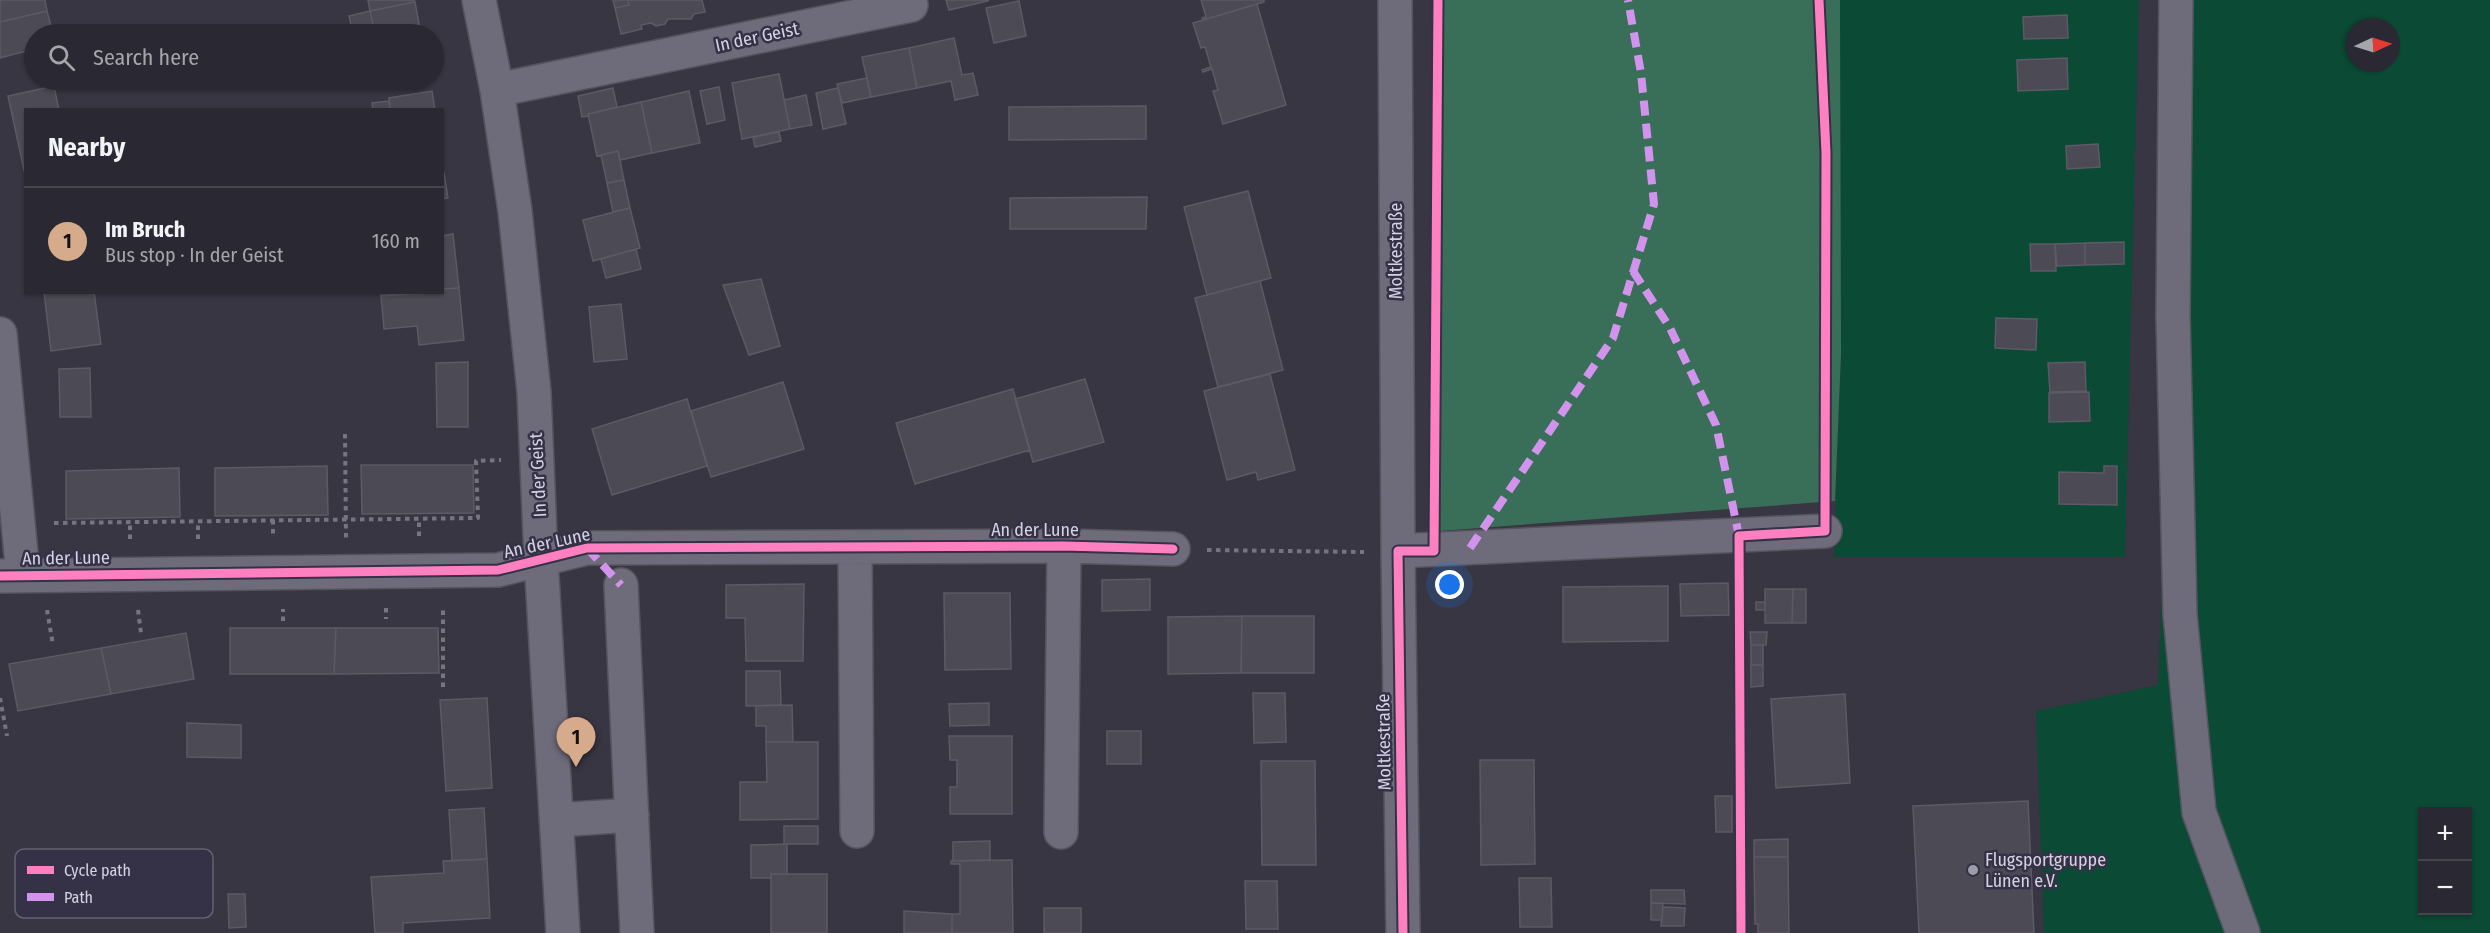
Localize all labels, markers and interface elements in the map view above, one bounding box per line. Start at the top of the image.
street label: In der Geist [713,17,801,57]
north arrow [2346,18,2400,72]
search box [24,24,444,90]
icon: search [45,41,78,74]
text: Search here [93,44,199,71]
text: Nearby [48,132,125,163]
street label: Moltkestraße [1385,203,1407,299]
text: Im Bruch [105,216,185,243]
text: 1 [63,229,72,253]
text: 160 m [372,229,420,253]
text: Bus stop · In der Geist [105,243,283,267]
street label: In der Geist [525,432,551,518]
street label: An der Lune [991,519,1079,541]
street label: An der Lune [502,523,592,563]
street label: An der Lune [22,546,110,570]
your location [1435,570,1464,599]
street label: Moltkestraße [1372,693,1396,791]
pin: 1 [556,718,596,767]
map controls [2418,807,2472,915]
button: + [2418,807,2472,861]
legend [15,849,213,918]
place label: Flugsportgruppe Lünen e.V. [1985,849,2106,892]
text: Cycle path [64,861,131,880]
button: − [2418,861,2472,915]
marker: Flugsportgruppe Lünen e.V. [1966,863,1980,877]
text: Path [64,888,93,907]

